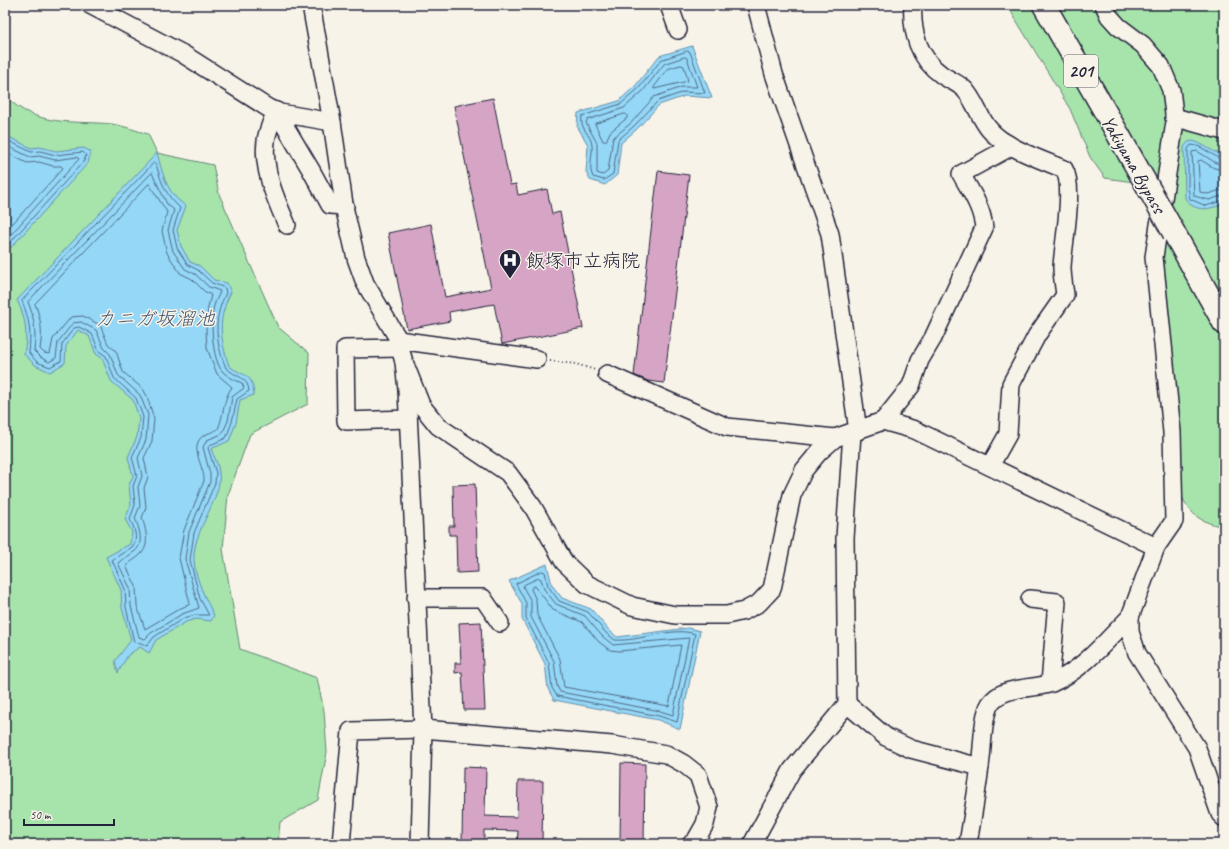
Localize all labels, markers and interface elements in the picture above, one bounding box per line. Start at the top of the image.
road number: 201 [1064,55,1098,87]
street label: Yakiyama Bypass [1095,111,1172,220]
hospital icon: 飯塚市立病院 [497,247,523,280]
place label: 飯塚市立病院 [526,249,640,273]
water label: カニガ坂溜池 [95,306,216,331]
scale bar [24,801,114,827]
text: 50 m [30,807,52,823]

